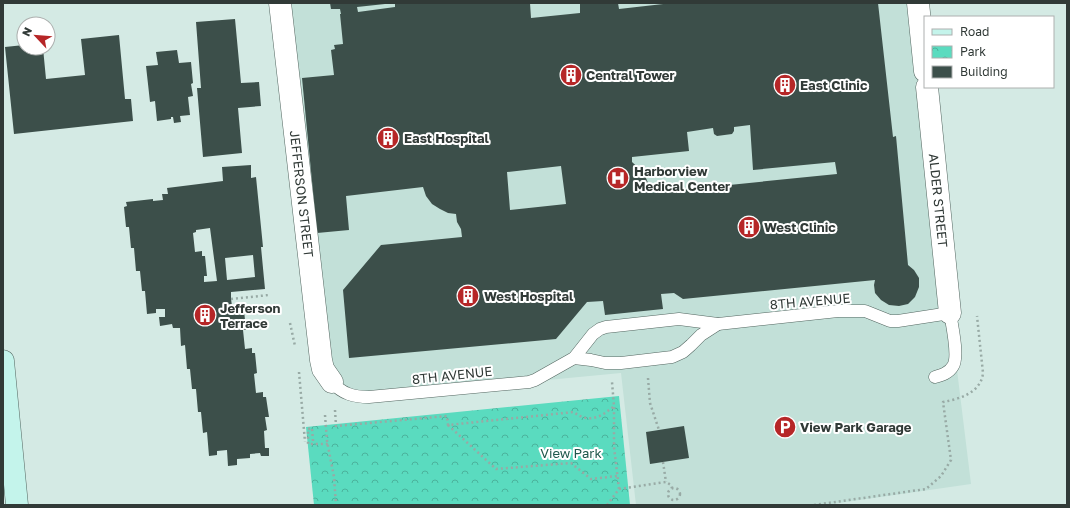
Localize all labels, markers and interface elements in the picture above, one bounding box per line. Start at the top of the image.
north arrow [16,16,56,56]
legend [924,16,1054,88]
text: Road [960,24,989,39]
text: N [19,25,34,38]
text: Park [960,44,986,59]
building icon: Central Tower [558,62,584,88]
text: Building [960,64,1008,79]
place label: Central Tower [586,67,675,83]
building icon: East Clinic [772,72,798,98]
place label: East Clinic [800,77,868,93]
building icon: East Hospital [375,125,401,151]
street label: JEFFERSON STREET [287,129,317,258]
place label: East Hospital [404,130,490,146]
street label: ALDER STREET [926,153,951,248]
place label: Harborview Medical Center [634,163,730,194]
hospital icon: Harborview Medical Center [605,165,631,191]
building icon: West Clinic [736,214,762,240]
place label: West Clinic [764,219,836,235]
building icon: West Hospital [455,283,481,309]
place label: West Hospital [484,288,574,304]
street label: 8TH AVENUE [769,290,851,312]
place label: Jefferson Terrace [220,300,281,331]
building icon: Jefferson Terrace [192,302,218,328]
street label: 8TH AVENUE [411,363,493,387]
parking icon: View Park Garage [772,414,798,440]
place label: View Park Garage [800,419,912,435]
park label: View Park [540,445,602,461]

